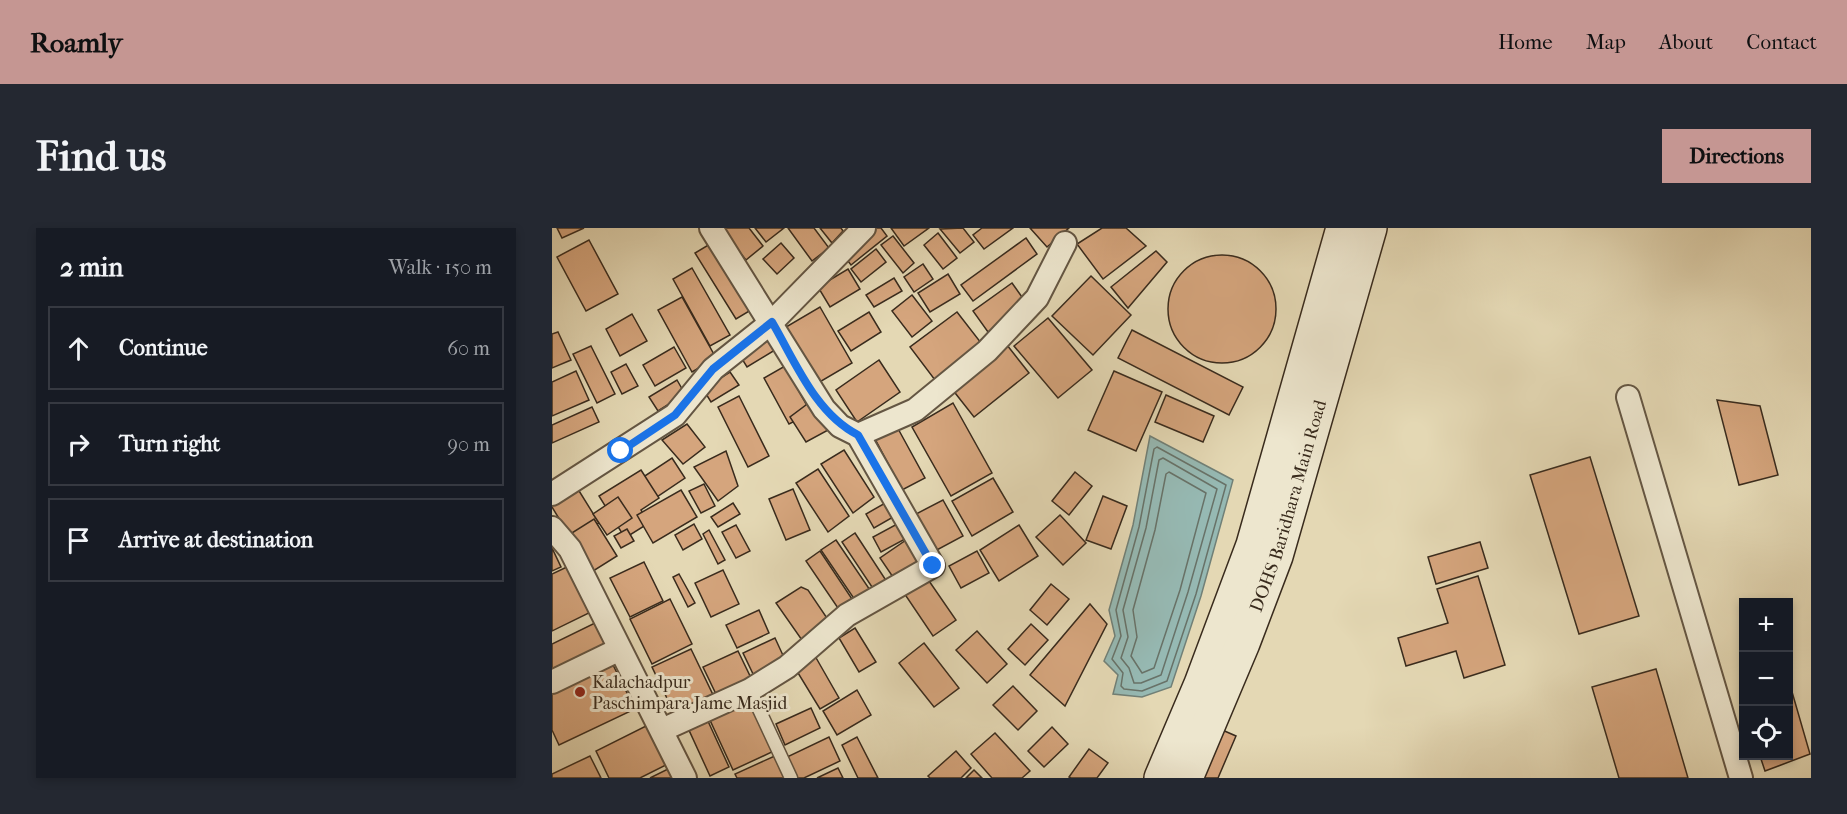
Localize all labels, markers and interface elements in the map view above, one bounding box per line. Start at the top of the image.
text: Roamly [30,26,122,59]
text: Home [1498,30,1553,54]
text: Map [1586,30,1626,54]
text: About [1659,30,1713,54]
text: Contact [1746,30,1817,54]
button: Directions [1662,129,1811,183]
text: Find us [36,132,166,181]
text: 2 min [60,252,123,283]
text: Walk · 150 m [388,256,492,279]
icon: ahead [62,332,95,365]
text: Continue [119,335,208,361]
text: 60 m [447,337,490,360]
street label: DOHS Baridhara Main Road [1245,397,1331,615]
icon: right [62,428,95,461]
text: Turn right [119,431,220,457]
text: 90 m [448,433,490,456]
route start [607,437,633,463]
icon: arrive [62,524,95,557]
text: Arrive at destination [119,527,313,553]
route end [919,552,945,578]
map controls [1739,598,1793,760]
button: + [1739,598,1793,652]
button: − [1739,652,1793,706]
place label: Kalachadpur Paschimpara Jame Masjid [592,672,787,714]
marker: Kalachadpur Paschimpara Jame Masjid [573,685,587,699]
button: locate [1739,706,1793,760]

